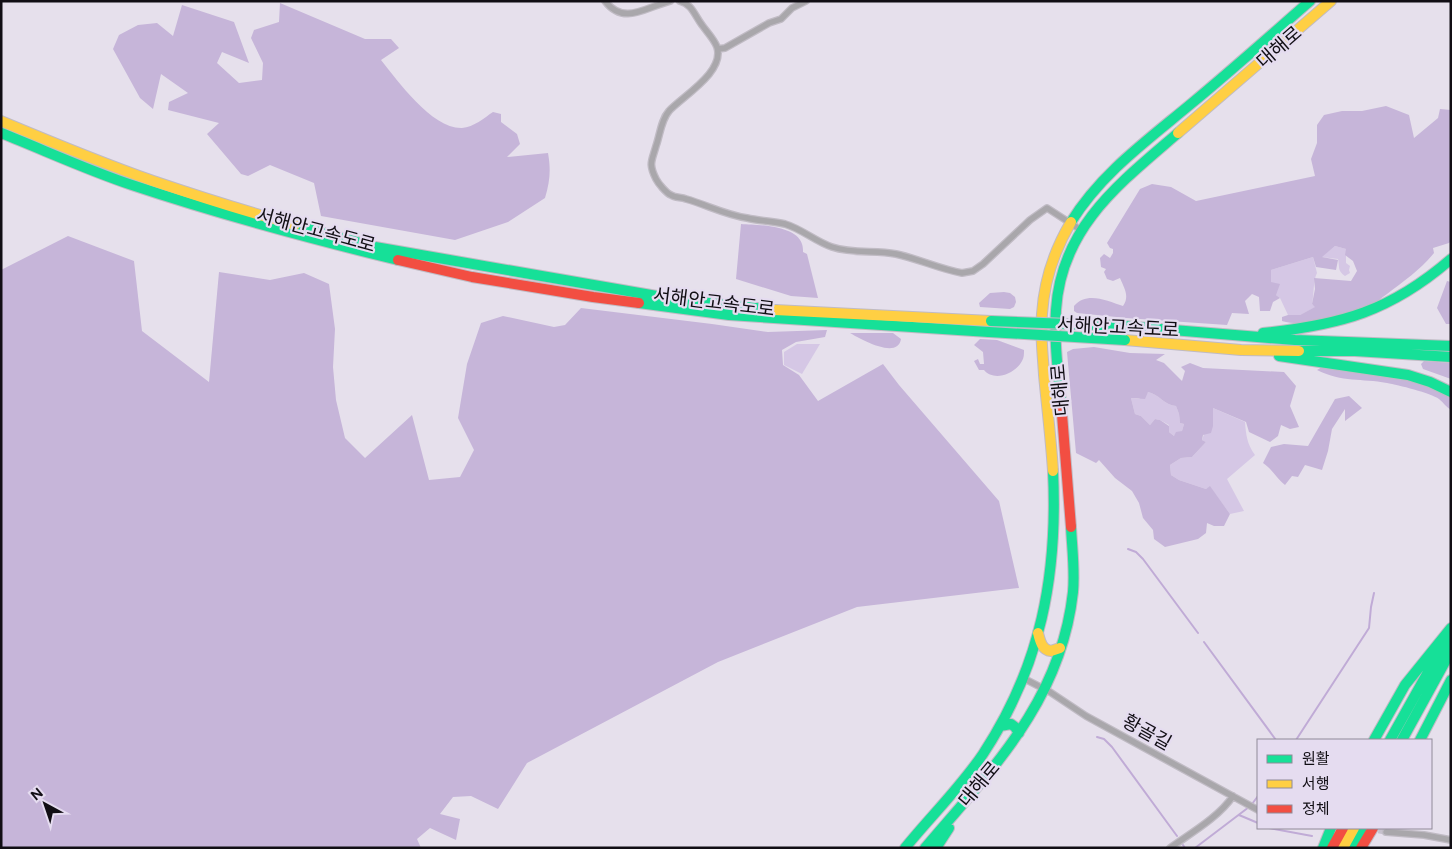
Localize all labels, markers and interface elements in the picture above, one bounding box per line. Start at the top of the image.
street label: 대해로 [1252,21,1306,73]
street label: 서해안고속도로 [254,203,378,257]
street label: 서해안고속도로 [652,283,776,321]
street label: 서해안고속도로 [1056,312,1180,342]
street label: 대해로 [1046,363,1074,417]
street label: 황골길 [1118,709,1176,755]
legend [1257,739,1432,829]
text: 원활 [1302,750,1330,768]
street label: 대해로 [953,757,1005,811]
text: 서행 [1302,775,1330,793]
north arrow [20,779,70,829]
text: N [27,784,47,804]
text: 정체 [1302,800,1330,818]

